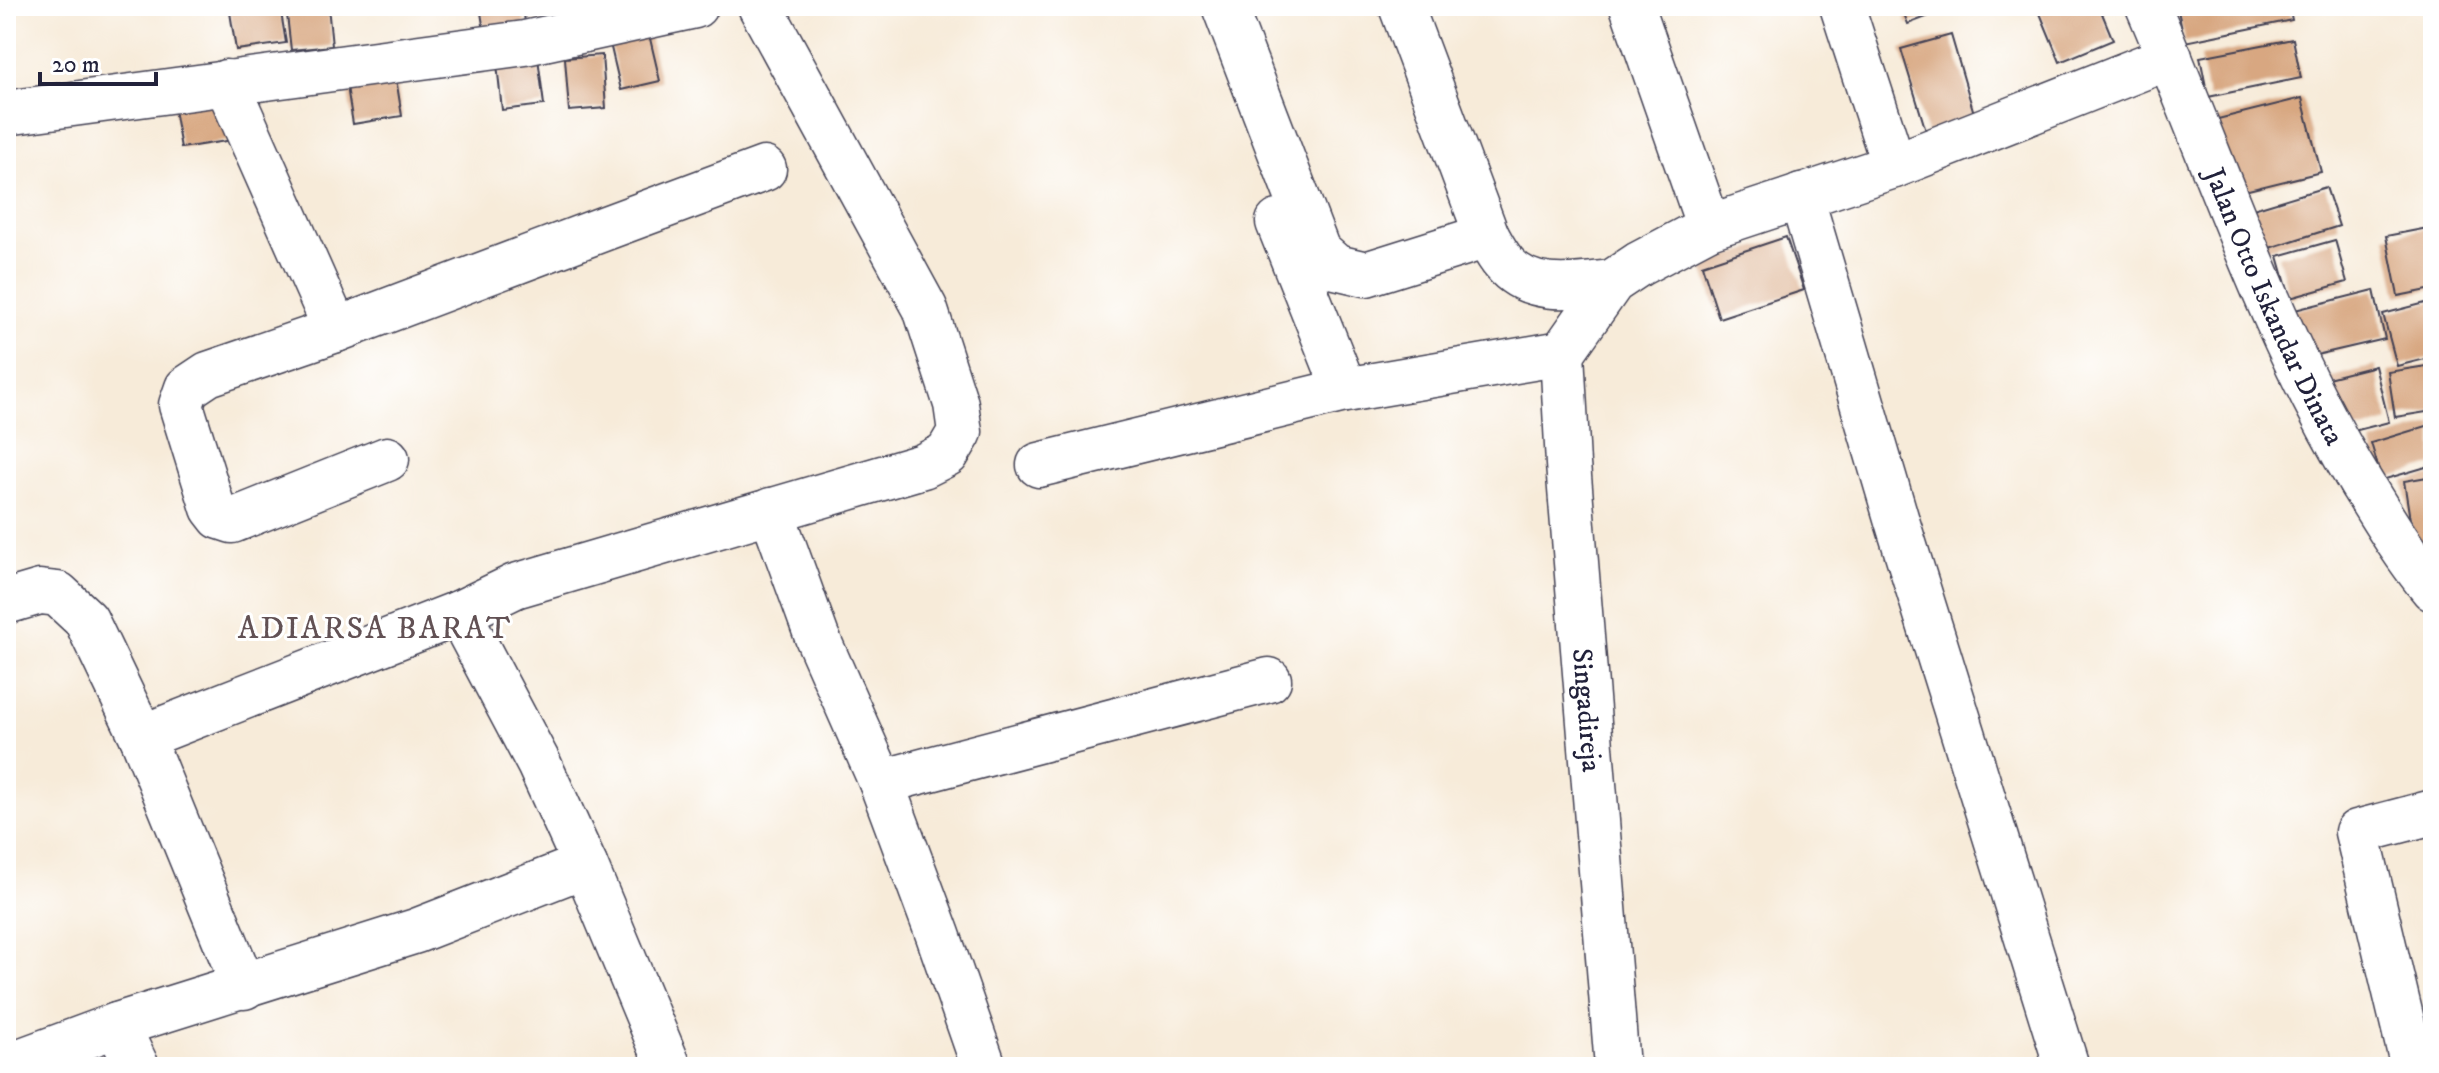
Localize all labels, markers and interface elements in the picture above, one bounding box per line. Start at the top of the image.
scale bar [40,36,156,86]
text: 20 m [52,50,100,80]
street label: Jalan Otto Iskandar Dinata [2195,160,2352,452]
district label: ADIARSA BARAT [238,609,512,649]
street label: Singadireja [1564,647,1609,773]

